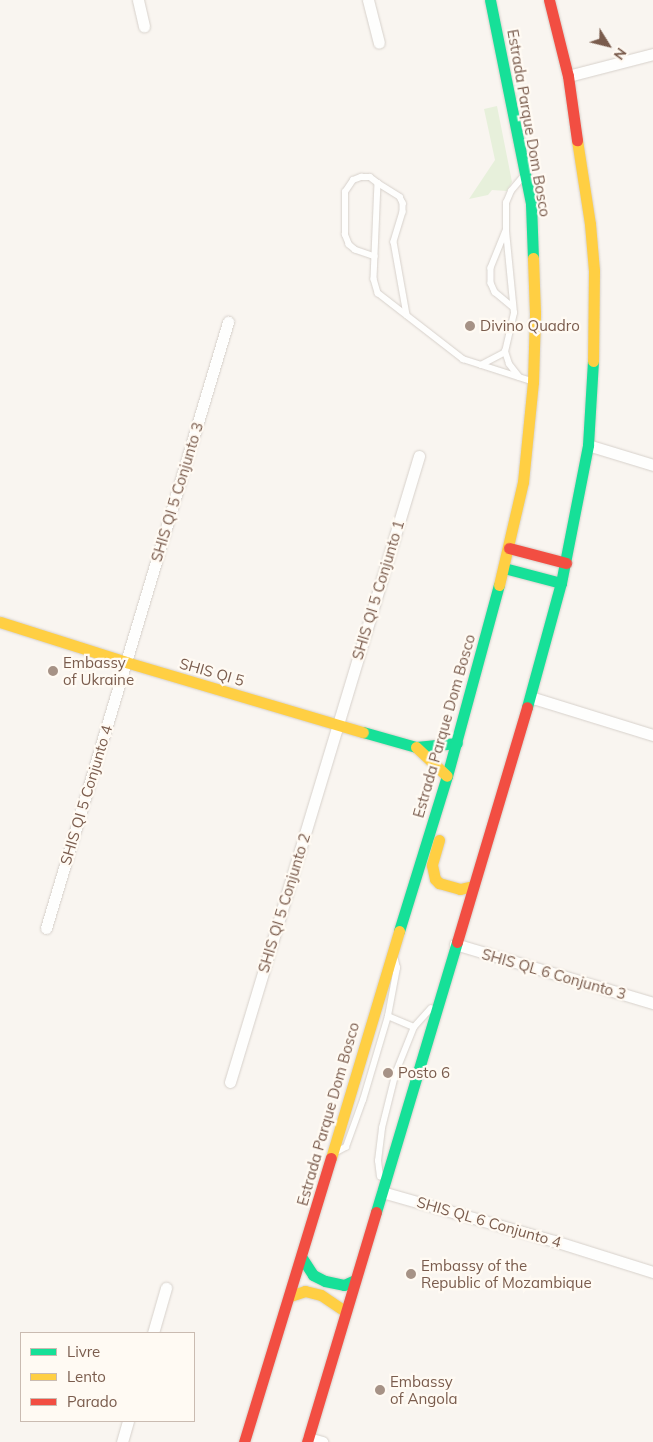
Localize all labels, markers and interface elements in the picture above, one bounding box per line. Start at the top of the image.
north arrow [583,20,633,70]
street label: Estrada Parque Dom Bosco [504,28,554,218]
text: N [610,44,631,63]
place label: Divino Quadro [480,317,580,335]
marker: Divino Quadro [464,320,476,332]
street label: SHIS QI 5 Conjunto 3 [147,420,207,564]
street label: SHIS QI 5 Conjunto 1 [348,518,408,662]
street label: Estrada Parque Dom Bosco [409,632,479,820]
place label: Embassy of Ukraine [63,653,134,688]
street label: SHIS QI 5 [178,654,246,690]
marker: Embassy of Ukraine [47,665,59,677]
street label: SHIS QI 5 Conjunto 4 [56,723,116,867]
street label: SHIS QI 5 Conjunto 2 [254,831,314,975]
street label: SHIS QL 6 Conjunto 3 [480,945,628,1003]
street label: Estrada Parque Dom Bosco [293,1020,363,1208]
place label: Posto 6 [398,1064,450,1082]
marker: Posto 6 [382,1067,394,1079]
street label: SHIS QL 6 Conjunto 4 [415,1193,563,1251]
place label: Embassy of the Republic of Mozambique [421,1256,592,1291]
marker: Embassy of the Republic of Mozambique [405,1268,417,1280]
legend [20,1332,195,1422]
text: Livre [67,1342,100,1361]
text: Lento [67,1367,106,1386]
place label: Embassy of Angola [390,1372,457,1407]
marker: Embassy of Angola [374,1384,386,1396]
text: Parado [67,1392,117,1411]

